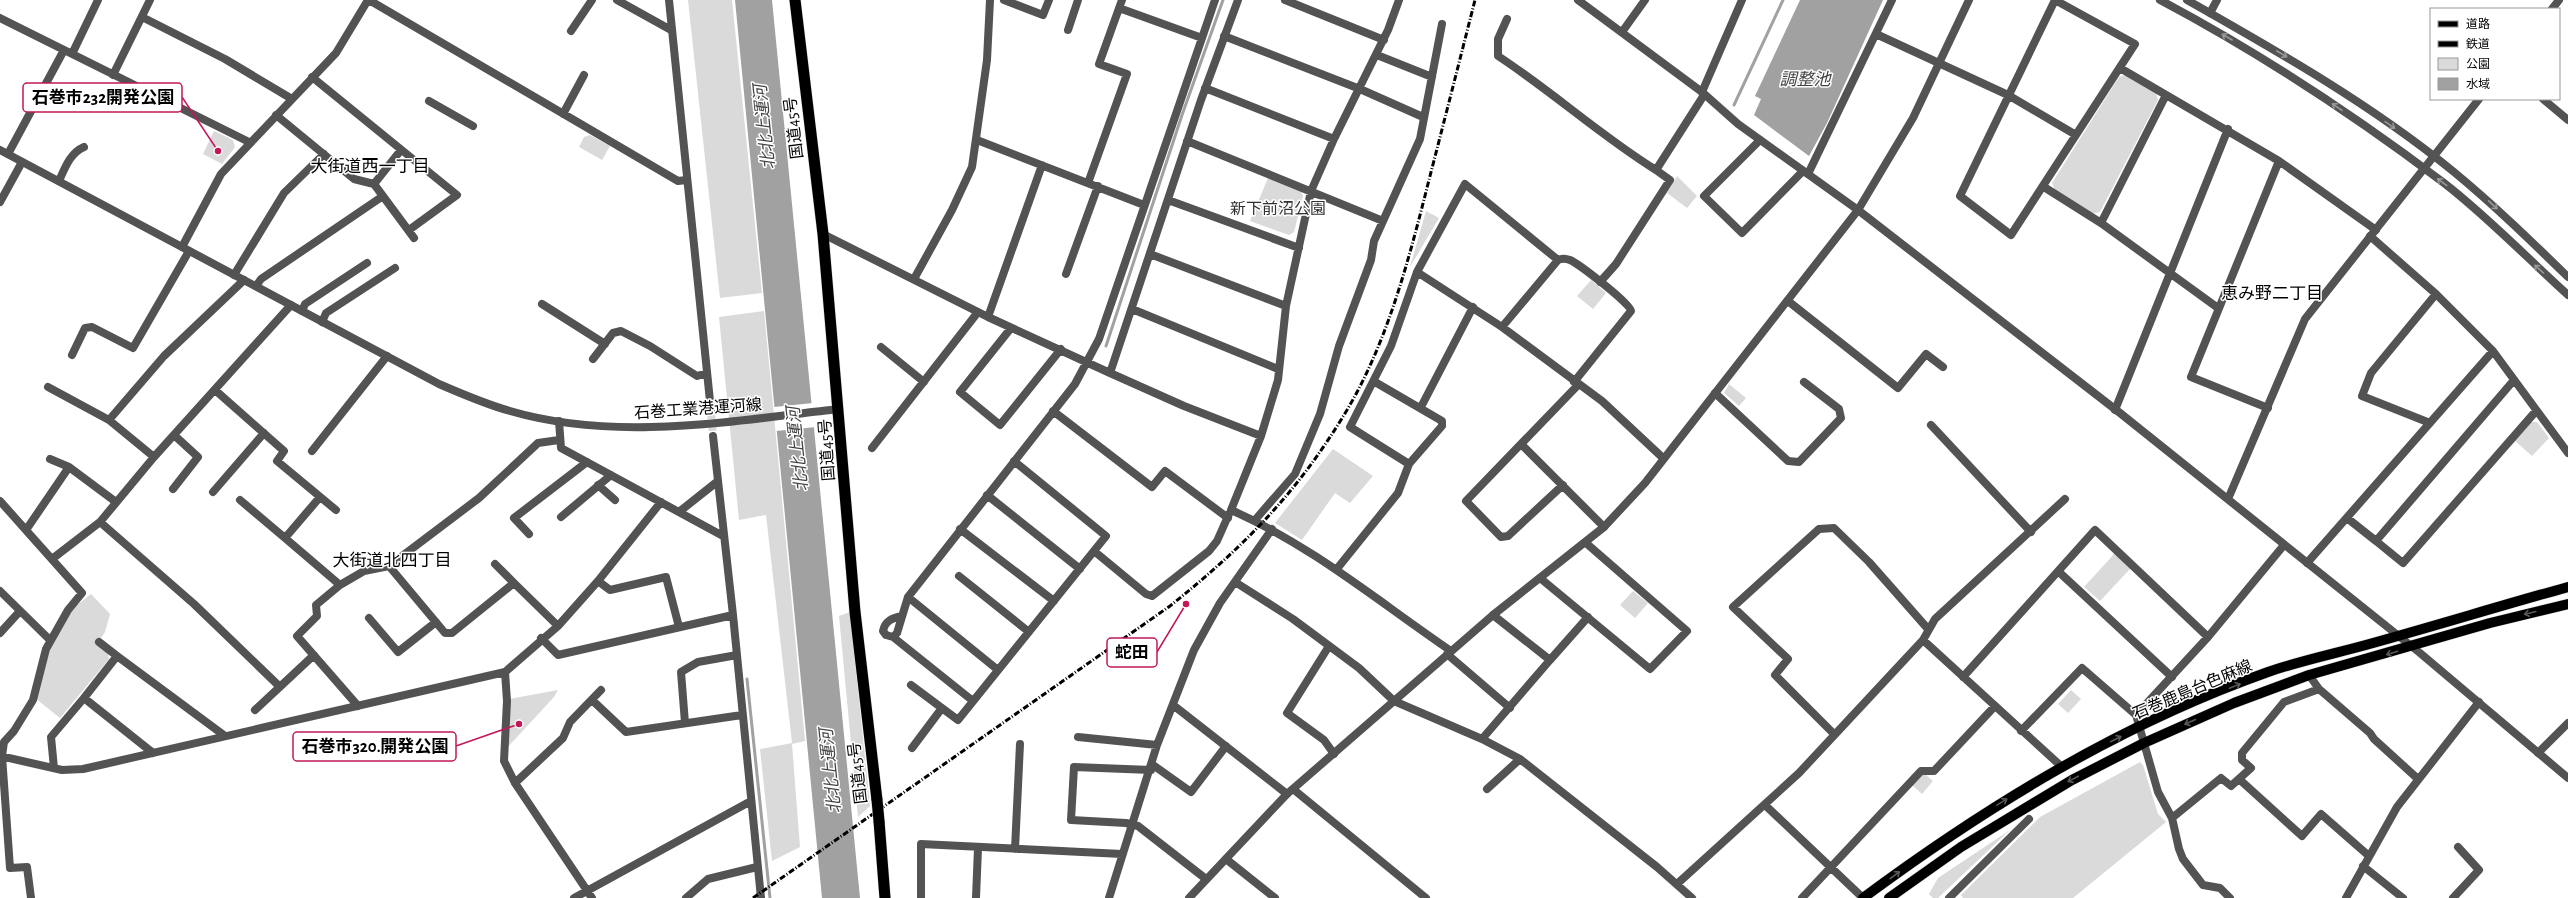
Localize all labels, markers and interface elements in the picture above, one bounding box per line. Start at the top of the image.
legend [2430,8,2560,100]
text: 道路 [2466,17,2490,30]
one-way arrow [2221,33,2233,41]
text: 鉄道 [2466,37,2490,50]
one-way arrow [2276,51,2288,59]
text: 公園 [2466,58,2490,70]
water label: 調整池 [1780,70,1832,88]
text: 水域 [2466,78,2490,90]
water label: 北北上運河 [750,81,777,170]
callout: 石巻市232開発公園 [23,83,182,112]
text: 石巻市232開発公園 [32,88,174,106]
street label: 国道45号 [781,96,806,160]
one-way arrow [2331,102,2342,111]
one-way arrow [2385,121,2396,129]
district label: 大街道西一丁目 [311,157,430,175]
one-way arrow [2437,178,2448,186]
park label: 新下前沼公園 [1230,200,1326,217]
one-way arrow [2488,200,2498,210]
one-way arrow [2534,264,2544,274]
district label: 恵み野二丁目 [2221,284,2323,302]
street label: 石巻工業港運河線 [634,396,762,421]
water label: 北北上運河 [783,403,810,492]
street label: 国道45号 [816,418,837,482]
district label: 大街道北四丁目 [333,551,452,569]
one-way arrow [2524,610,2537,618]
callout: 蛇田 [1107,638,1157,667]
text: 蛇田 [1115,644,1149,661]
one-way arrow [2385,650,2398,657]
street label: 石巻鹿島台色麻線 [2130,657,2254,722]
one-way arrow [2228,681,2240,689]
one-way arrow [2184,719,2196,727]
water label: 北北上運河 [816,725,843,814]
callout: 石巻市320.開発公園 [293,732,456,761]
one-way arrow [2110,735,2122,742]
text: 石巻市320.開発公園 [301,737,449,755]
street label: 国道45号 [845,741,870,805]
one-way arrow [2067,776,2079,784]
one-way arrow [1996,798,2007,806]
one-way arrow [1889,870,1900,879]

